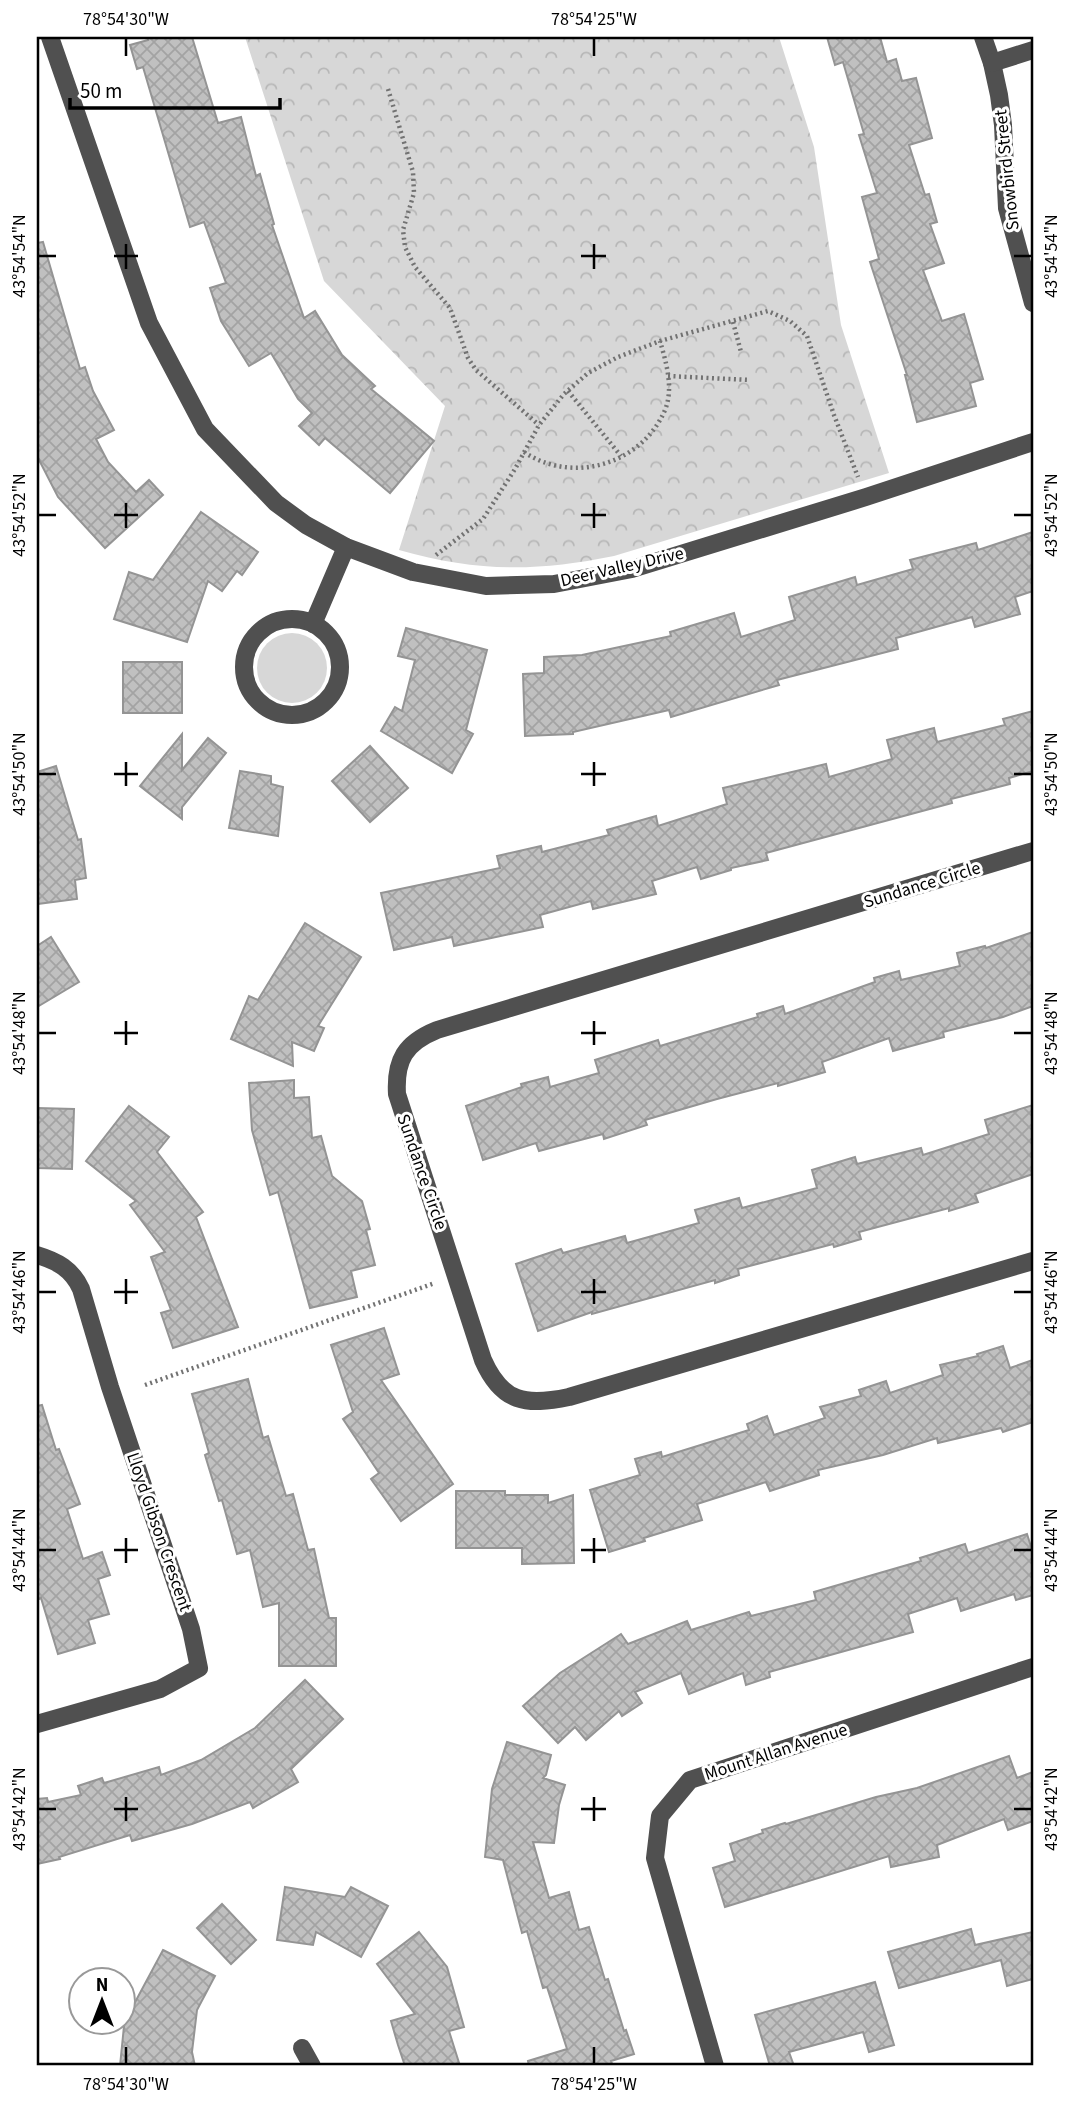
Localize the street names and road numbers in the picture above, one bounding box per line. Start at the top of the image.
street label: Snowbird Street [988,108,1026,232]
street label: Deer Valley Drive [558,541,686,593]
street label: Sundance Circle [860,855,984,915]
street label: Sundance Circle [390,1111,454,1233]
street label: Lloyd Gibson Crescent [120,1449,198,1615]
street label: Mount Allan Avenue [701,1717,851,1787]

